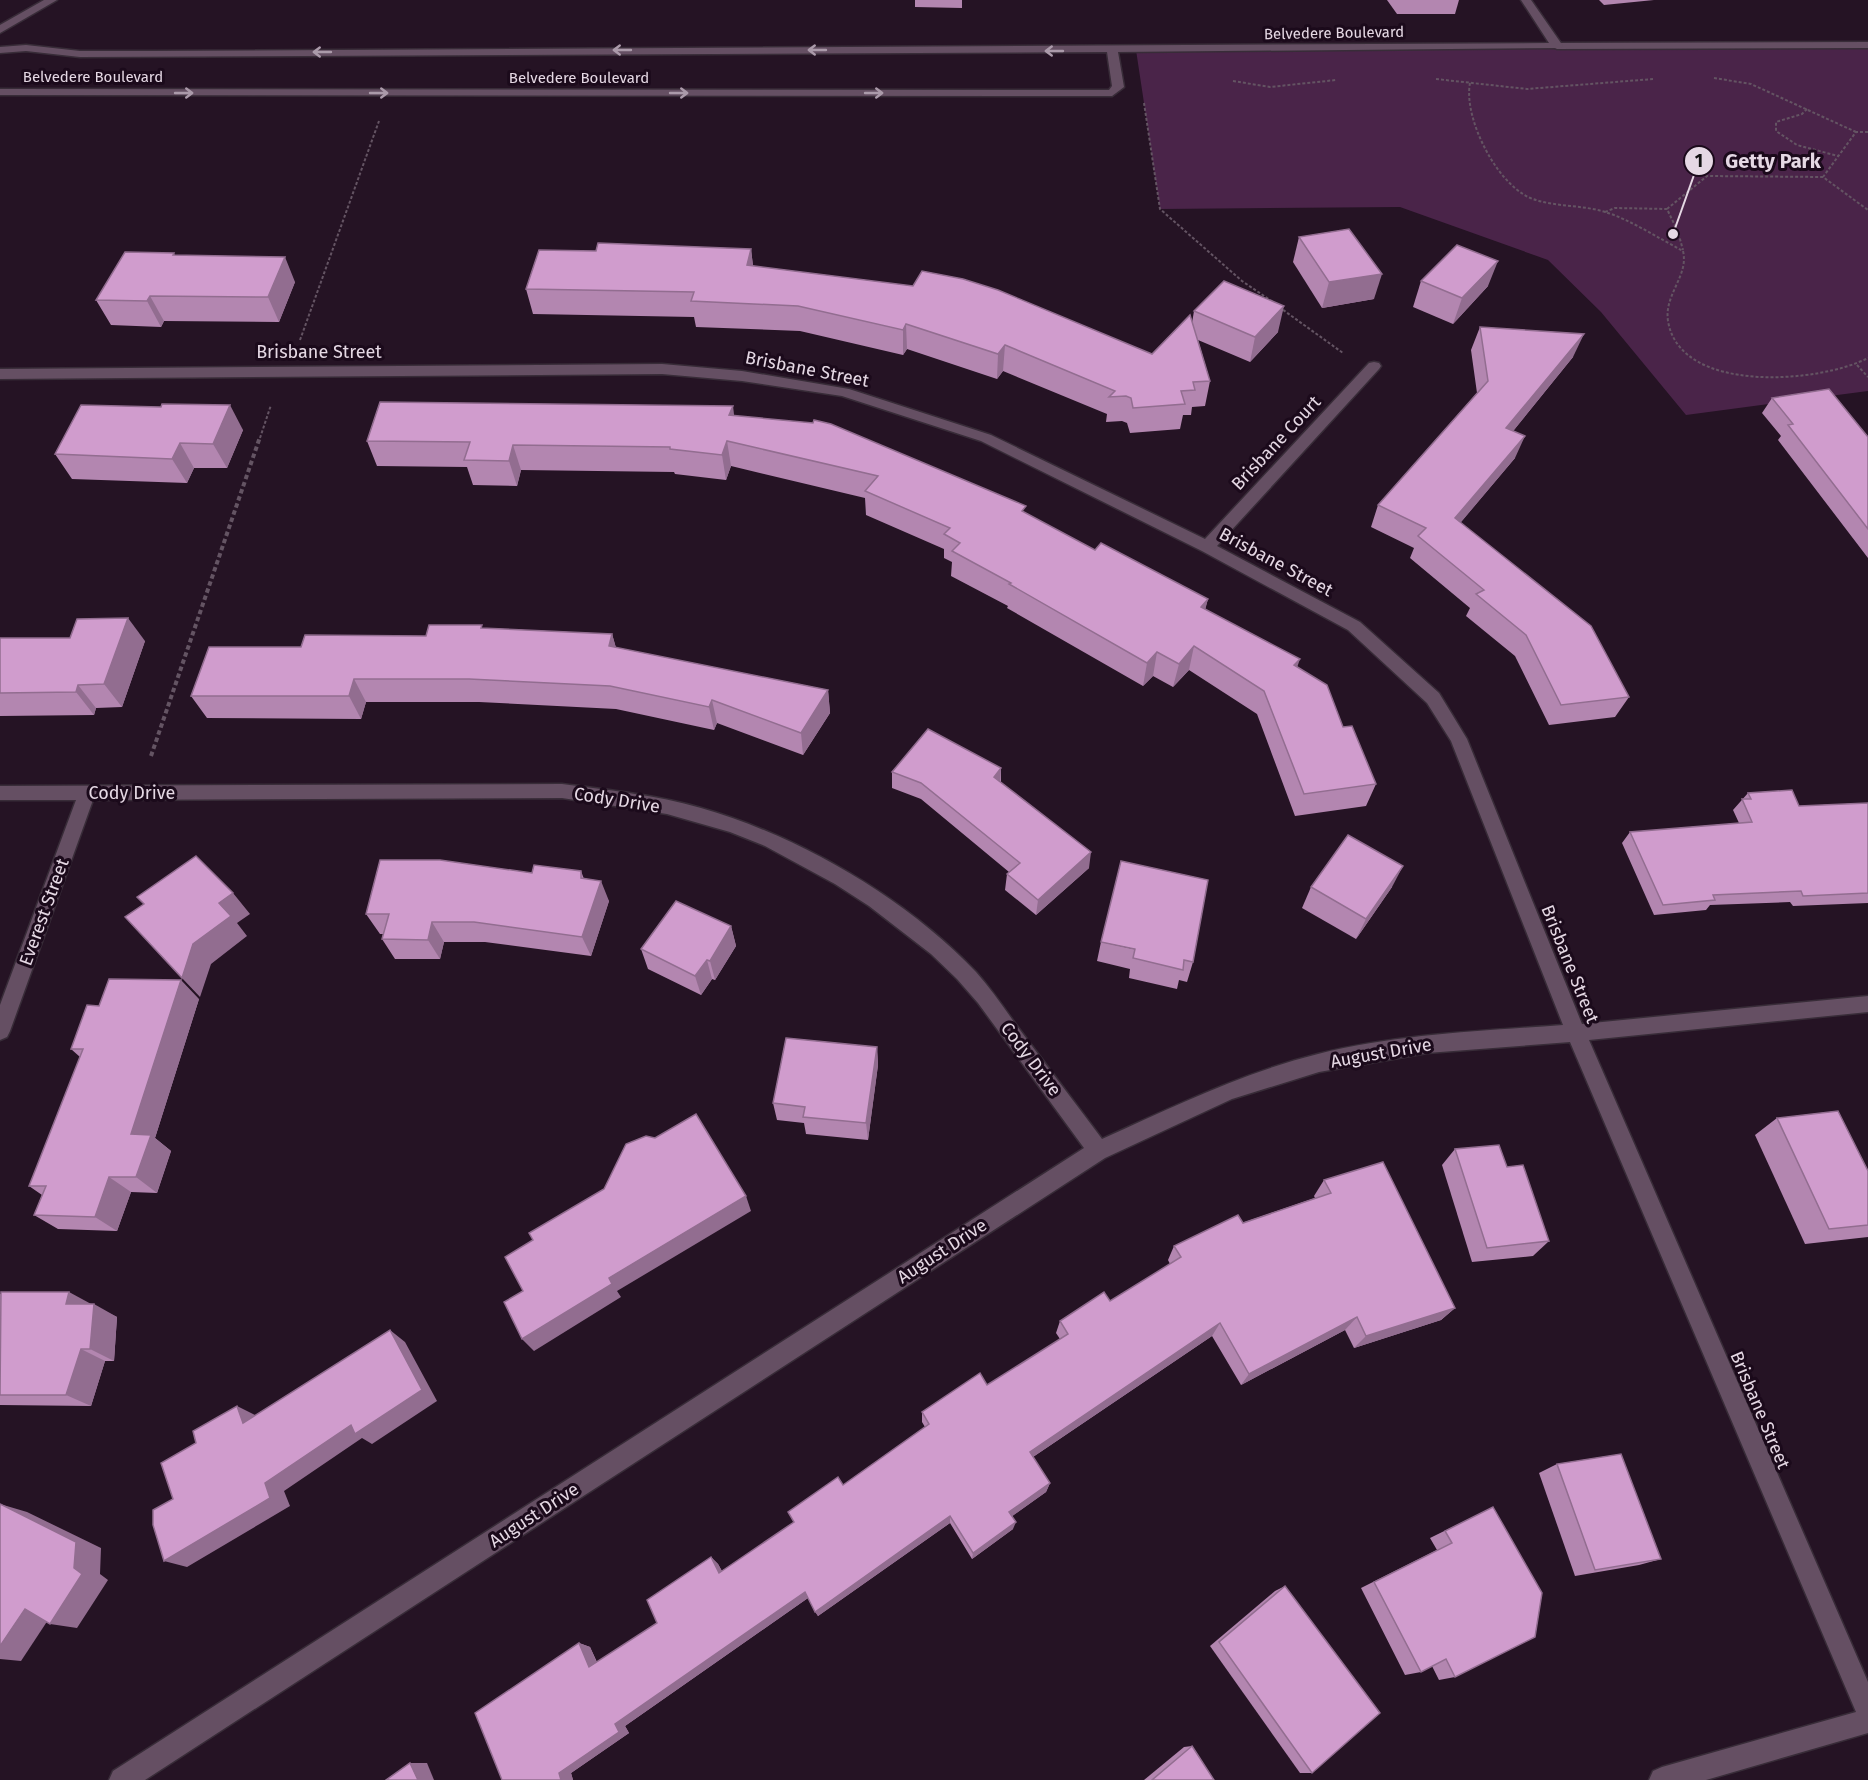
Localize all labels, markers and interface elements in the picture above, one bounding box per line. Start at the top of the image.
street label: Belvedere Boulevard [1264,23,1404,43]
one-way arrow [612,44,632,56]
one-way arrow [807,44,827,56]
one-way arrow [1044,45,1064,57]
one-way arrow [312,46,332,58]
street label: Belvedere Boulevard [23,68,163,86]
street label: Belvedere Boulevard [509,69,649,87]
one-way arrow [174,87,194,99]
one-way arrow [369,87,389,99]
one-way arrow [669,87,689,99]
one-way arrow [864,87,884,99]
callout: Getty Park [1684,142,1833,180]
text: Getty Park [1725,149,1822,173]
text: 1 [1695,150,1703,172]
street label: Brisbane Street [256,341,382,363]
street label: Brisbane Street [743,346,871,392]
street label: Brisbane Court [1227,391,1326,495]
street label: Brisbane Street [1215,523,1337,601]
street label: Cody Drive [89,782,175,804]
street label: Cody Drive [572,782,662,818]
street label: Everest Street [14,855,74,969]
street label: Brisbane Street [1536,902,1604,1027]
street label: Cody Drive [996,1018,1066,1100]
street label: August Drive [1329,1033,1433,1073]
street label: August Drive [893,1214,991,1288]
street label: Brisbane Street [1725,1348,1795,1473]
street label: August Drive [485,1478,583,1552]

